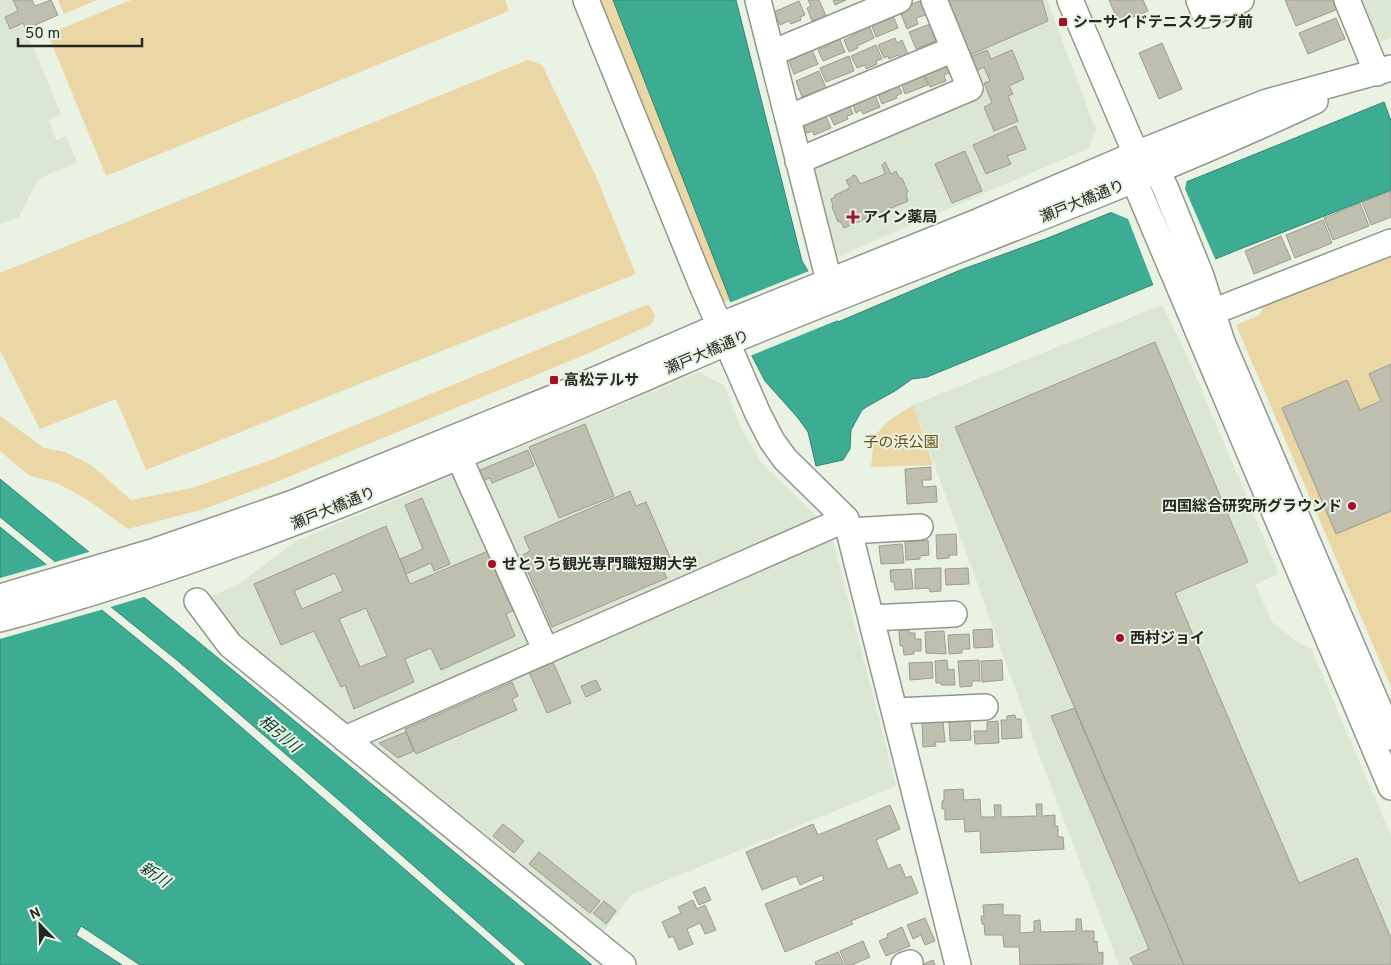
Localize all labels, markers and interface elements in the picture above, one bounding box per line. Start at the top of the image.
place label: シーサイドテニスクラブ前 [1073,13,1253,33]
scale bar [18,15,141,47]
marker: シーサイドテニスクラブ前 [1057,16,1069,28]
text: 50 m [25,25,60,44]
street label: 瀬戸大橋通り [1037,177,1128,228]
place label: アイン薬局 [863,209,937,228]
marker: アイン薬局 [847,211,859,223]
street label: 瀬戸大橋通り [662,327,753,380]
place label: 高松テルサ [564,372,639,391]
marker: 高松テルサ [548,374,560,386]
park label: 子の浜公園 [863,434,939,453]
street label: 瀬戸大橋通り [288,484,379,535]
place label: 四国総合研究所グラウンド [1162,497,1342,517]
marker: 四国総合研究所グラウンド [1346,500,1358,512]
place label: せとうち観光専門職短期大学 [502,555,697,575]
marker: せとうち観光専門職短期大学 [486,558,498,570]
place label: 西村ジョイ [1130,629,1205,649]
marker: 西村ジョイ [1114,632,1126,644]
water label: 相引川 [254,711,305,759]
water label: 新川 [135,858,174,894]
north arrow [15,900,65,950]
text: N [28,905,43,924]

